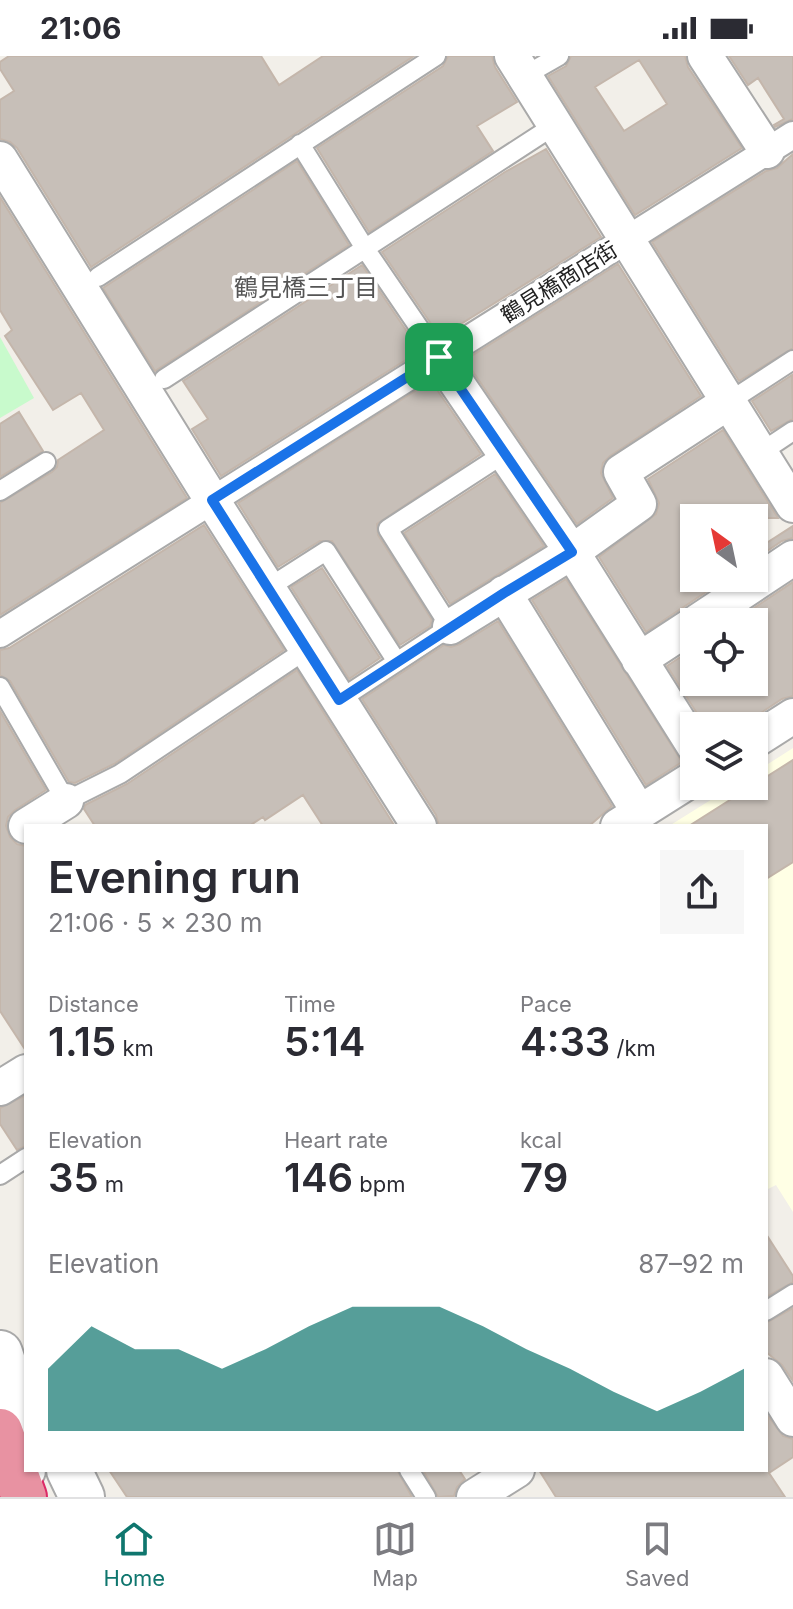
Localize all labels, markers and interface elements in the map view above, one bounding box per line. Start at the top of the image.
text: 21:06 [40,10,122,46]
street label: 鶴見橋商店街 [496,236,622,328]
district label: 鶴見橋三丁目 [234,273,378,302]
pin [405,323,473,391]
icon: arrive [417,335,461,379]
north arrow [680,504,768,592]
map controls [680,504,768,800]
button: locate [680,608,768,696]
button: layers [680,712,768,800]
text: Evening run [48,850,301,904]
button: share [660,850,744,934]
text: 21:06 · 5 × 230 m [48,907,263,938]
text: Distance [48,991,139,1017]
text: Time [284,991,336,1017]
text: Pace [520,991,572,1017]
text: 1.15 [48,1017,116,1066]
text: 5:14 [284,1017,365,1066]
text: 4:33 [520,1017,610,1066]
text: km [116,1035,154,1061]
text: /km [610,1035,656,1061]
text: Elevation [48,1127,142,1153]
text: Heart rate [284,1127,388,1153]
text: kcal [520,1127,562,1153]
text: 35 [48,1153,99,1202]
text: 146 [284,1153,353,1202]
text: 79 [520,1153,568,1202]
text: m [99,1171,124,1197]
text: bpm [353,1171,406,1197]
text: Elevation [48,1248,159,1279]
text: 87–92 m [638,1248,744,1279]
tab: Home [104,1517,165,1591]
tab: Map [372,1517,418,1591]
tab: Saved [625,1517,689,1591]

